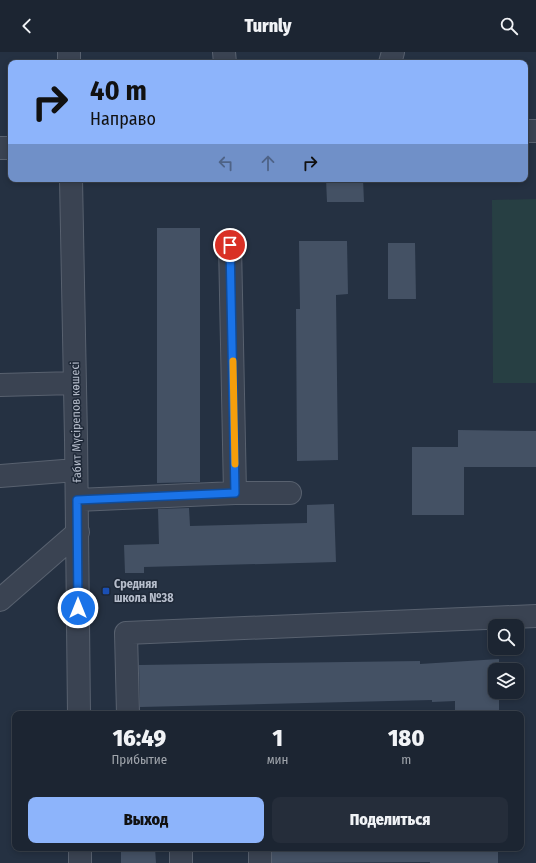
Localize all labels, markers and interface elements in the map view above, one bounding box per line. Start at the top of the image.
icon: back [16,15,38,37]
text: Turnly [244,15,292,37]
icon: search [498,15,520,37]
text: 40 m [90,74,147,107]
icon: right [24,76,76,128]
text: Направо [90,108,156,130]
icon: left [215,152,237,174]
icon: ahead [257,152,279,174]
icon: right [299,152,321,174]
pin [213,228,247,262]
icon: arrive [219,234,241,256]
street label: Ғабит Мүсірепов көшесі [68,361,84,483]
place label: Средняя школа №38 [114,577,174,605]
marker: Средняя школа №38 [101,586,111,596]
position arrow [57,587,99,629]
map controls [488,619,524,699]
button: search [488,619,524,655]
button: layers [488,663,524,699]
text: 16:49 [113,724,166,752]
text: 1 [272,724,283,752]
text: 180 [388,724,425,752]
text: Прибытие [111,752,167,767]
text: мин [267,752,289,767]
text: m [401,752,411,767]
button: Выход [28,797,264,843]
button: Поделиться [272,797,508,843]

